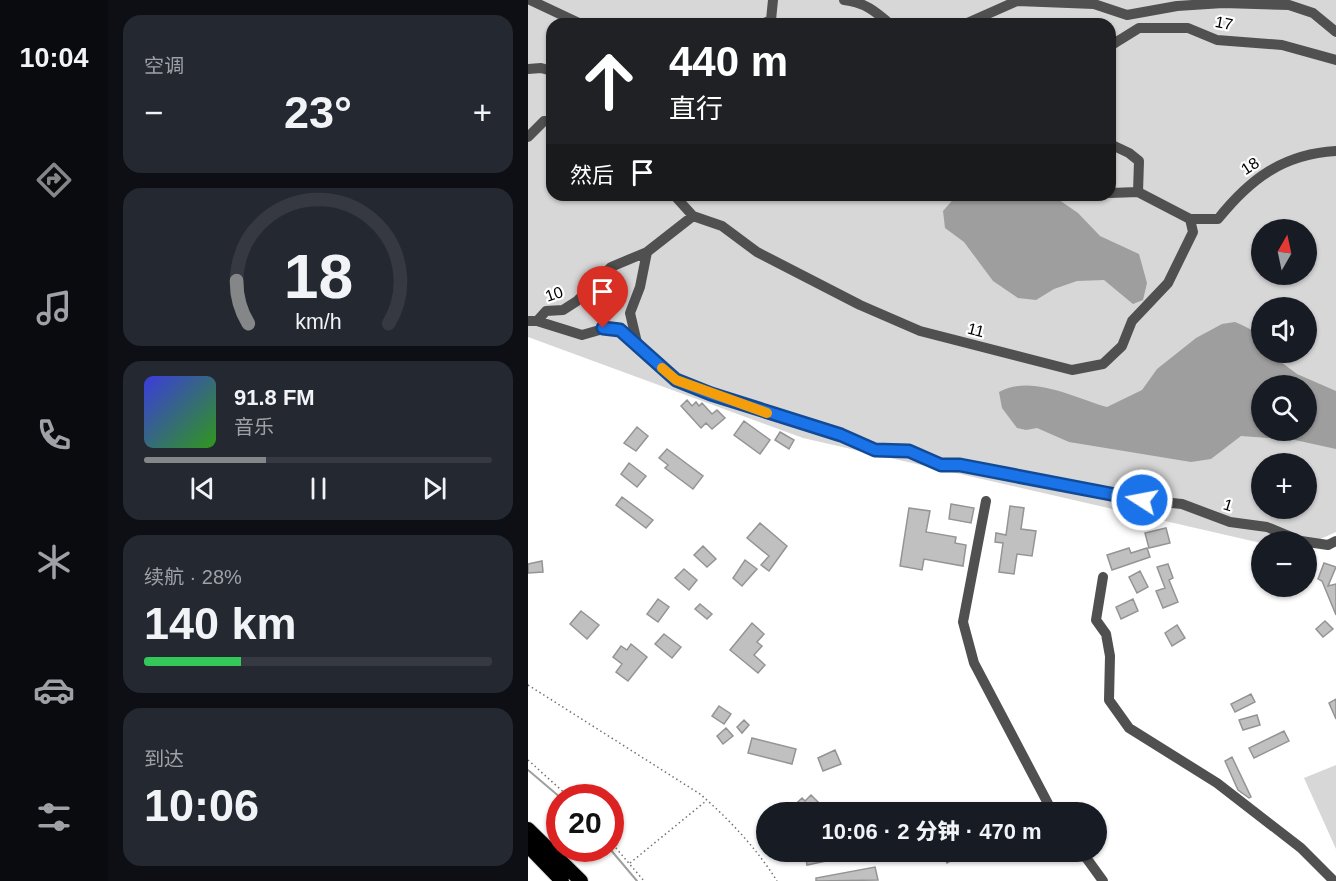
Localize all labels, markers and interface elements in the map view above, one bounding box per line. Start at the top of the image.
street label: 17 [1214,13,1234,33]
text: 440 m [669,38,788,85]
icon: ahead [570,42,648,120]
text: 10:04 [19,43,89,73]
text: 空调 [144,55,184,77]
text: 23° [284,87,352,138]
text: − [144,94,163,131]
text: + [473,94,492,131]
text: 直行 [669,94,723,124]
street label: 18 [1238,154,1262,178]
icon: arrive [626,156,659,189]
icon: directions [33,159,75,201]
text: 然后 [570,163,614,188]
north arrow [1251,219,1317,285]
map controls [1251,219,1317,597]
text: 18 [283,242,353,311]
pin [577,266,628,328]
icon: arrive [586,275,619,308]
street label: 10 [543,283,565,305]
icon: music [33,287,75,329]
button: sound [1251,297,1317,363]
text: km/h [295,311,341,335]
street label: 11 [966,320,986,340]
button: search [1251,375,1317,441]
text: 91.8 FM [234,385,315,410]
icon: phone [33,414,75,456]
text: 音乐 [234,416,274,438]
button: + [1251,453,1317,519]
position arrow [1110,468,1174,532]
icon: previous [186,472,219,505]
icon: pause [302,472,335,505]
icon: next [418,472,451,505]
street label: 1 [1221,496,1235,514]
button: − [1251,531,1317,597]
icon: climate [33,541,75,583]
text: 续航 · 28% [144,566,242,588]
text: 140 km [144,598,297,649]
icon: car [33,669,75,711]
text: 到达 [144,748,184,770]
text: 10:06 [144,780,259,831]
speed limit sign: 20 [546,784,624,862]
icon: filters [33,796,75,838]
text: 10:06 · 2 分钟 · 470 m [821,819,1042,844]

